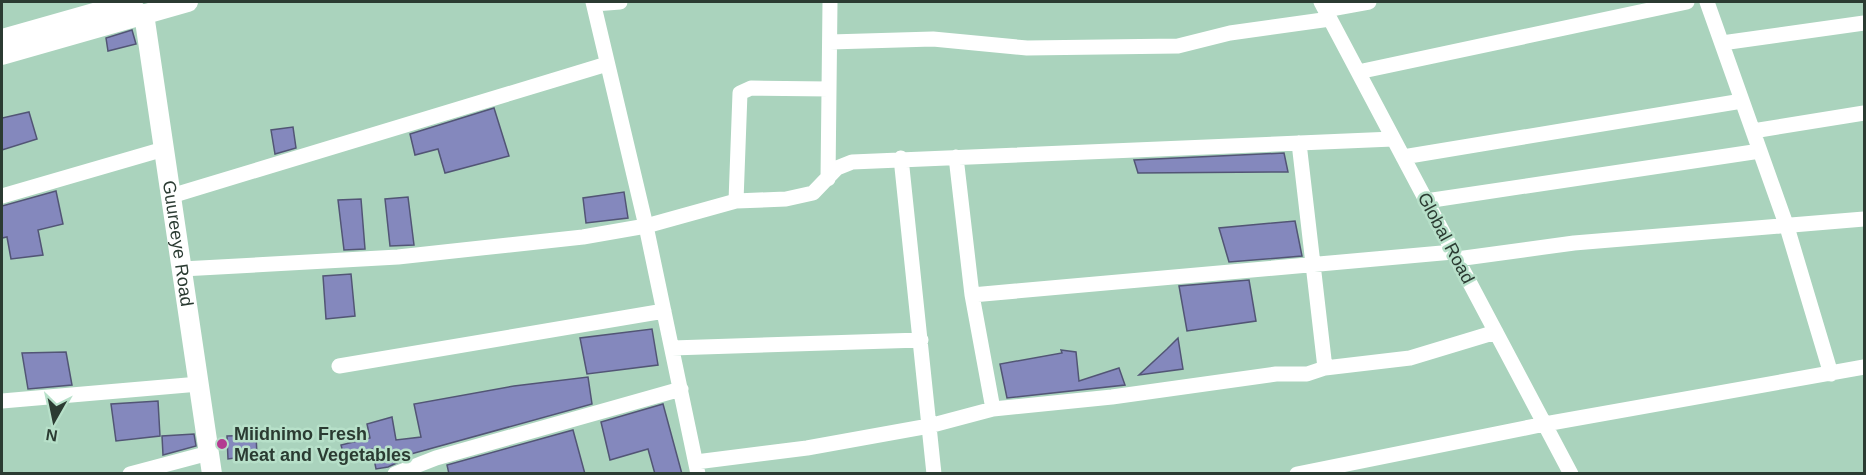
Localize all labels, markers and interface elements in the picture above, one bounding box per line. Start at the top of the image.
street label: Guureeye Road [159,179,197,308]
street label: Global Road [1414,189,1478,287]
north arrow [24,391,84,451]
place label: Miidnimo Fresh Meat and Vegetables [234,424,411,465]
text: N [45,426,59,445]
marker: Miidnimo Fresh Meat and Vegetables [215,437,229,451]

